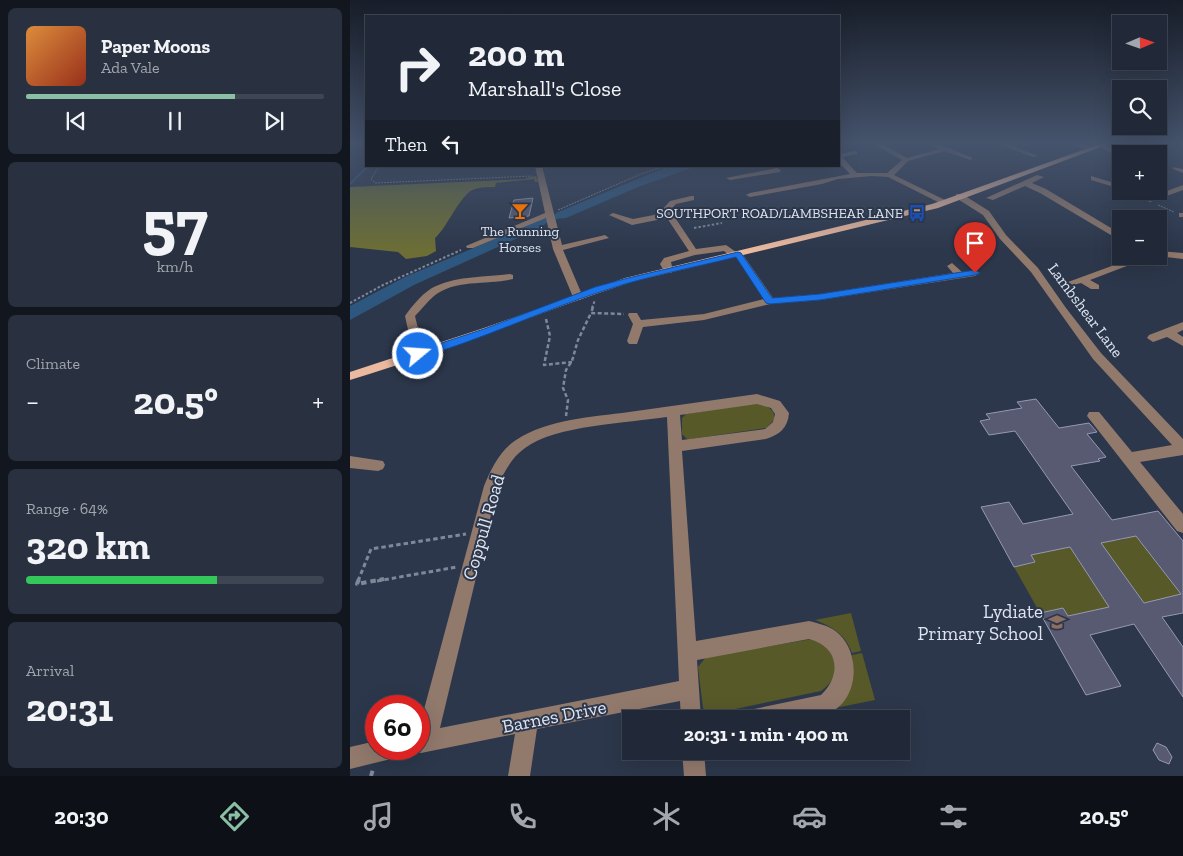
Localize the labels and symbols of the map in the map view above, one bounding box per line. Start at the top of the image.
north arrow [1112,15,1168,70]
bar icon: The Running Horses [510,201,530,221]
bus stop icon: SOUTHPORT ROAD/LAMBSHEAR LANE [907,203,927,223]
place label: SOUTHPORT ROAD/LAMBSHEAR LANE [656,205,903,222]
pin [954,222,996,273]
place label: The Running Horses [481,223,560,256]
street label: Lambshear Lane [1044,259,1127,361]
position arrow [391,327,443,379]
street label: Coppull Road [457,471,510,583]
place label: Lydiate Primary School [918,600,1043,645]
school or university icon: Lydiate Primary School [1047,612,1067,632]
speed limit sign: 60 [365,695,430,760]
street label: Barnes Drive [500,695,608,738]

